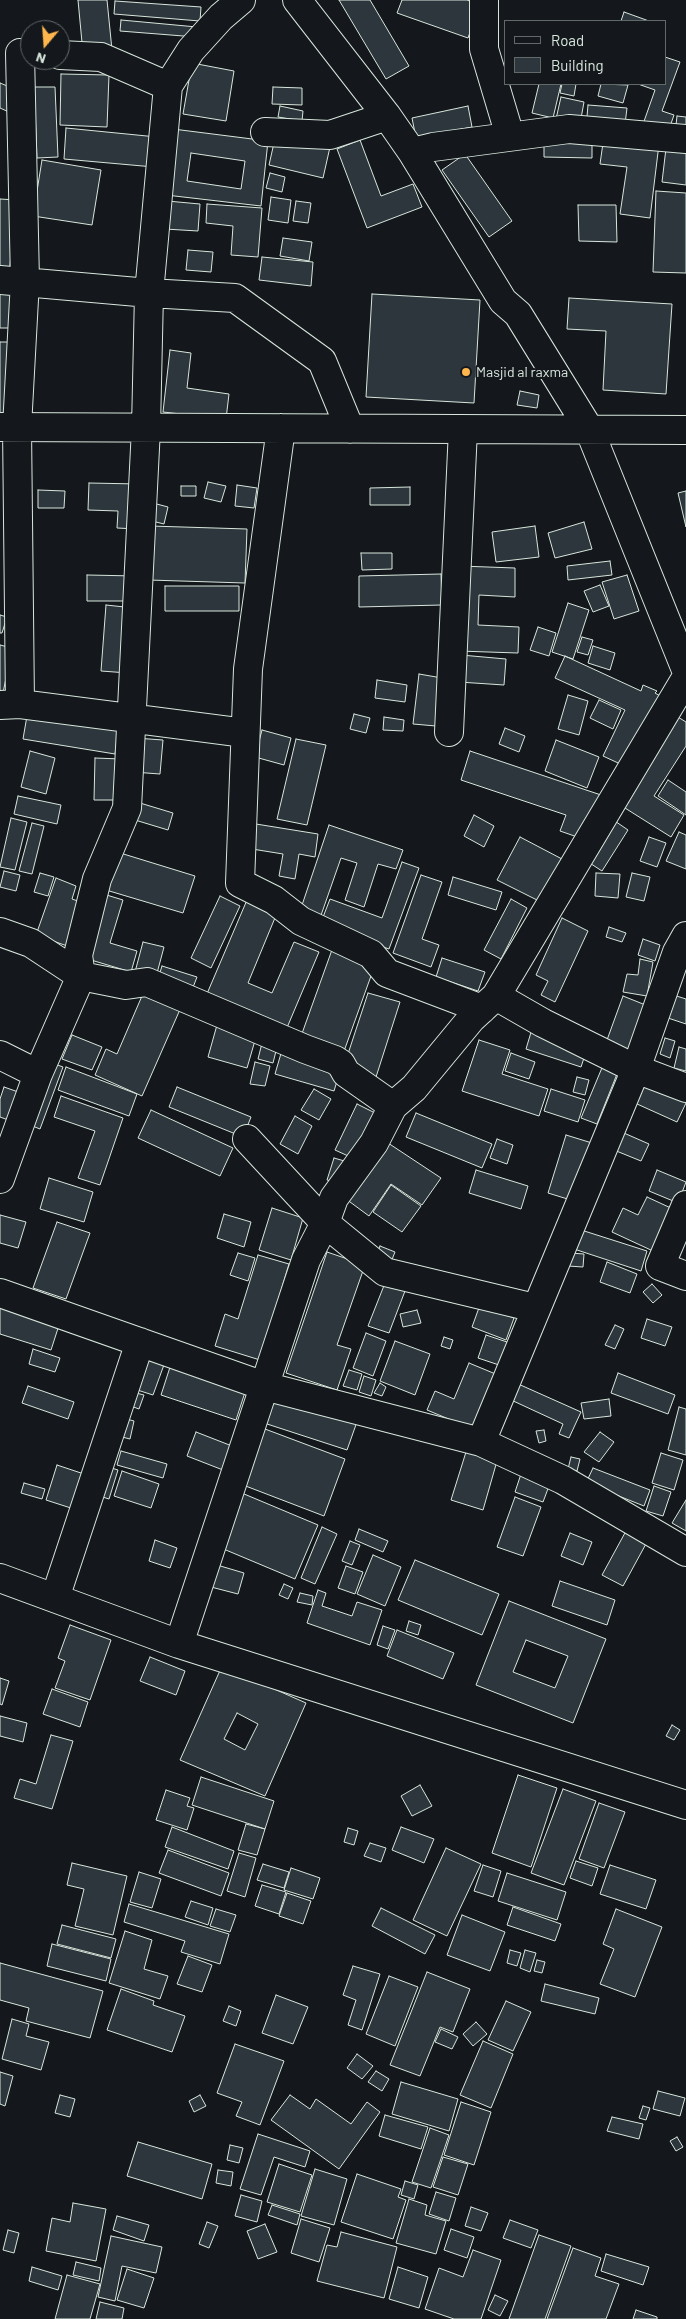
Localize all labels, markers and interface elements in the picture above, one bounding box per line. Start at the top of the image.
north arrow [20,20,70,70]
legend [503,20,666,85]
text: Road [551,31,584,49]
text: N [33,49,48,68]
text: Building [551,56,604,74]
place label: Masjid al raxma [476,364,568,380]
marker: Masjid al raxma [460,366,472,378]

